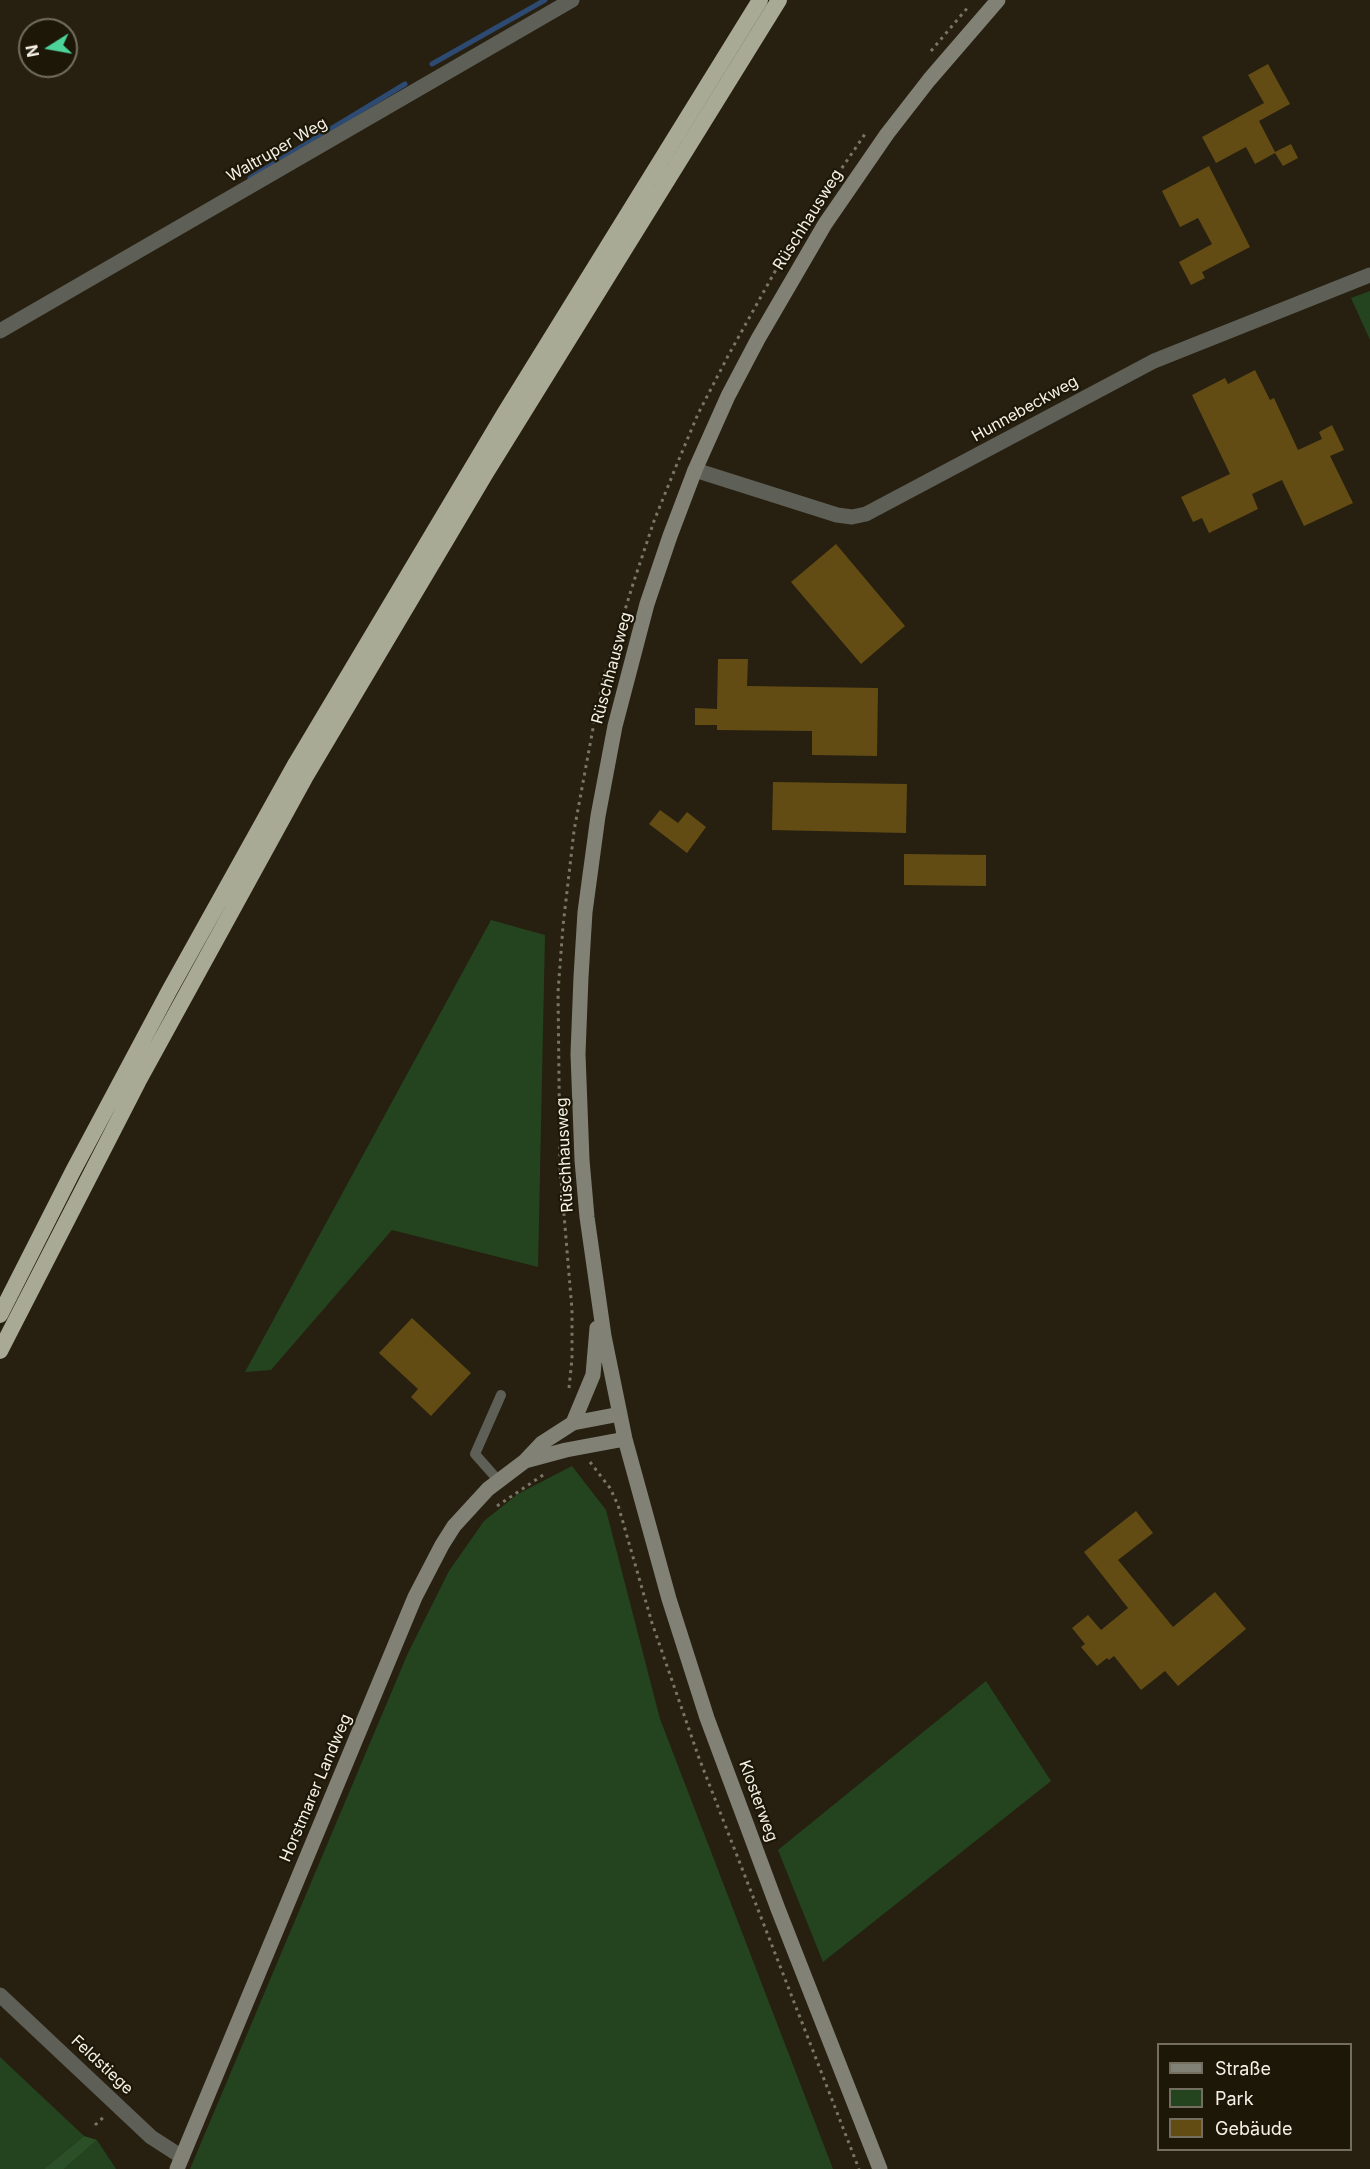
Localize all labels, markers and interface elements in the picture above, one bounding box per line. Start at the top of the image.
north arrow [18,18,78,78]
text: N [21,43,43,59]
street label: Waltruper Weg [223,114,331,186]
street label: Rüschhausweg [769,166,847,274]
street label: Hunnebeckweg [968,372,1082,446]
street label: Rüschhausweg [588,610,636,726]
street label: Rüschhausweg [552,1097,578,1213]
street label: Horstmarer Landweg [276,1711,356,1865]
street label: Klosterweg [734,1758,782,1844]
street label: Feldstiege [67,2031,137,2099]
legend [1157,2043,1352,2151]
text: Straße [1215,2058,1271,2079]
text: Park [1215,2088,1254,2109]
text: Gebäude [1215,2118,1292,2139]

